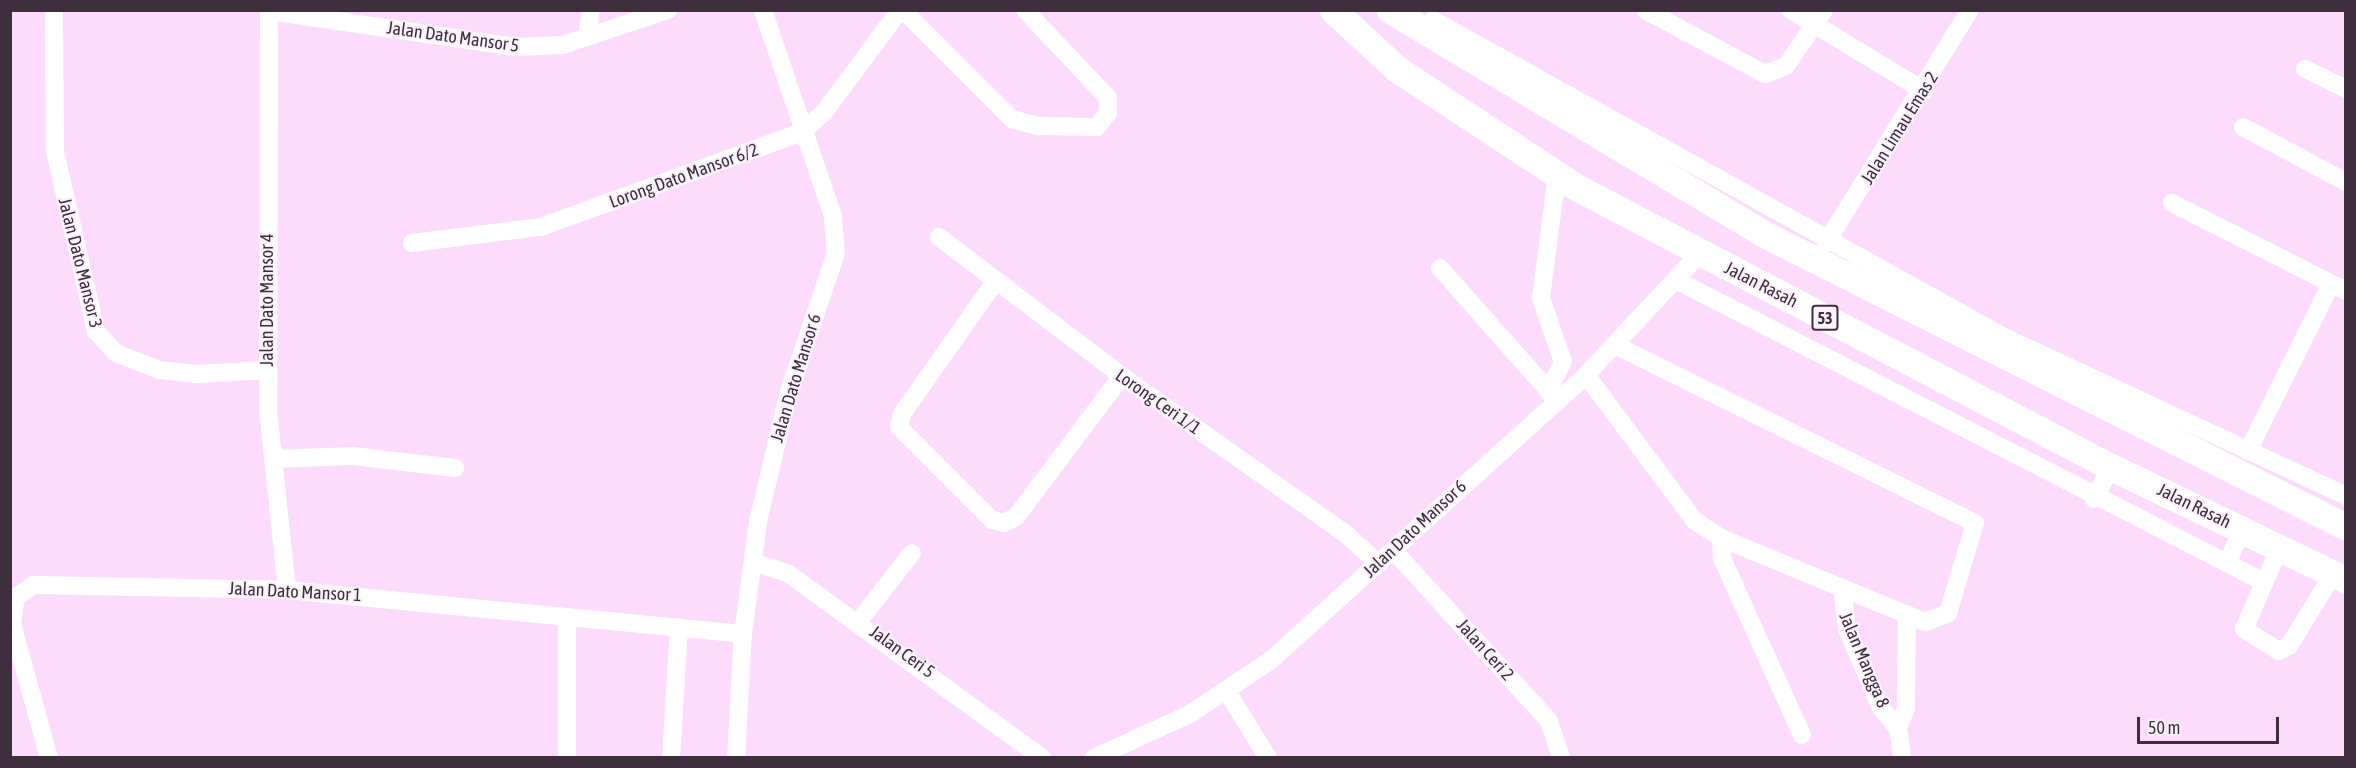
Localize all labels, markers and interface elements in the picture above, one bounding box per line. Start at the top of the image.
street label: Jalan Dato Mansor 5 [386,17,520,57]
street label: Jalan Limau Emas 2 [1857,68,1943,188]
street label: Lorong Dato Mansor 6/2 [606,139,762,213]
street label: Jalan Dato Mansor 3 [53,196,107,330]
street label: Jalan Dato Mansor 4 [256,233,278,367]
street label: Jalan Rasah [1721,257,1801,313]
road number: 53 [1810,305,1840,331]
street label: Jalan Dato Mansor 6 [766,311,826,445]
street label: Lorong Ceri 1/1 [1111,365,1205,439]
street label: Jalan Dato Mansor 6 [1359,476,1471,582]
street label: Jalan Rasah [2154,479,2234,533]
street label: Jalan Dato Mansor 1 [228,578,362,606]
street label: Jalan Mangga 8 [1834,609,1894,711]
street label: Jalan Ceri 2 [1452,615,1518,685]
street label: Jalan Ceri 5 [865,621,939,683]
scale bar [2140,705,2282,743]
text: 50 m [2148,717,2180,738]

